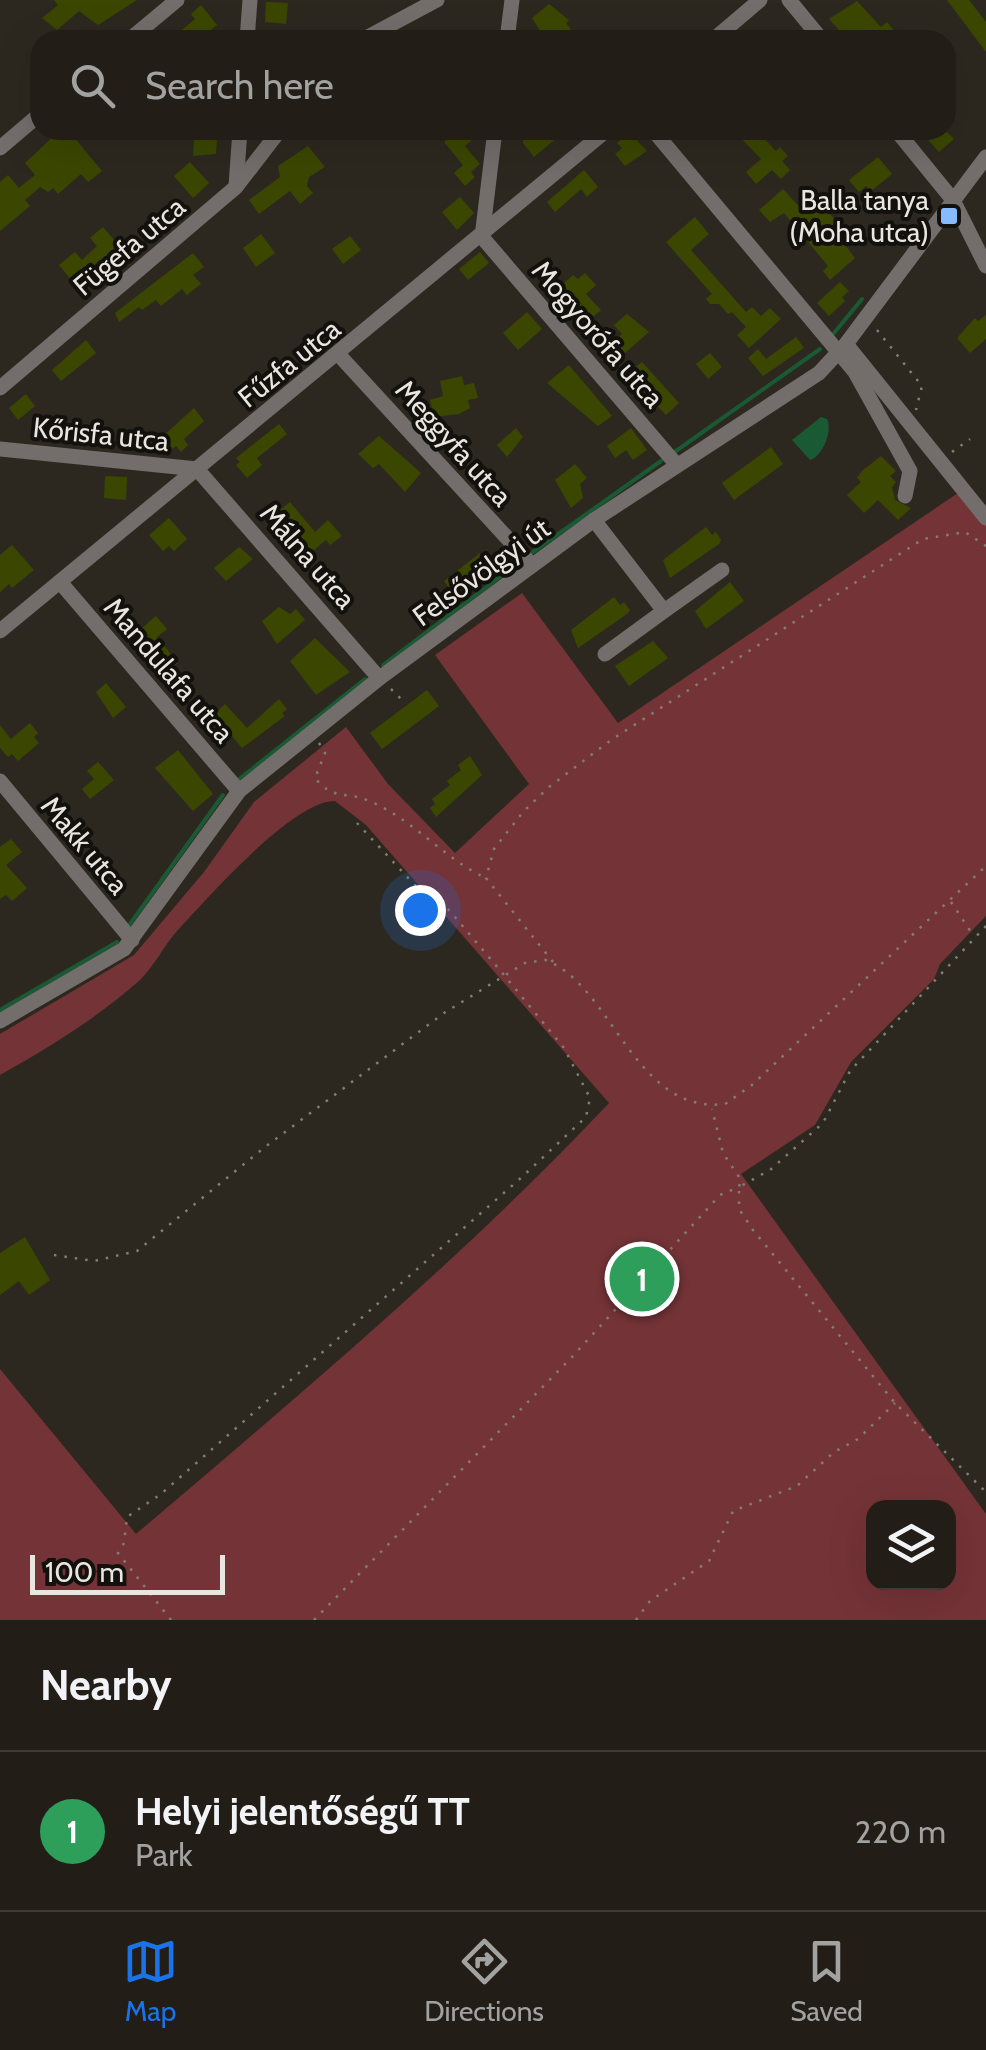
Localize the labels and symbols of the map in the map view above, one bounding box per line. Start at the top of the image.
place label: Balla tanya (Moha utca) [789,183,930,249]
street label: Fügefa utca [66,189,192,303]
marker: Balla tanya (Moha utca) [938,205,960,227]
street label: Mogyorófa utca [525,254,671,415]
street label: Fűzfa utca [231,311,347,414]
street label: Meggyfa utca [389,373,520,513]
street label: Kőrisfa utca [31,410,171,458]
street label: Málna utca [253,496,363,616]
street label: Felsővölgyi út [406,511,556,633]
street label: Mandulafa utca [97,591,242,750]
street label: Makk utca [34,789,136,901]
your location [395,885,446,936]
pin: 1 [610,1242,674,1316]
scale bar [30,1550,225,1594]

